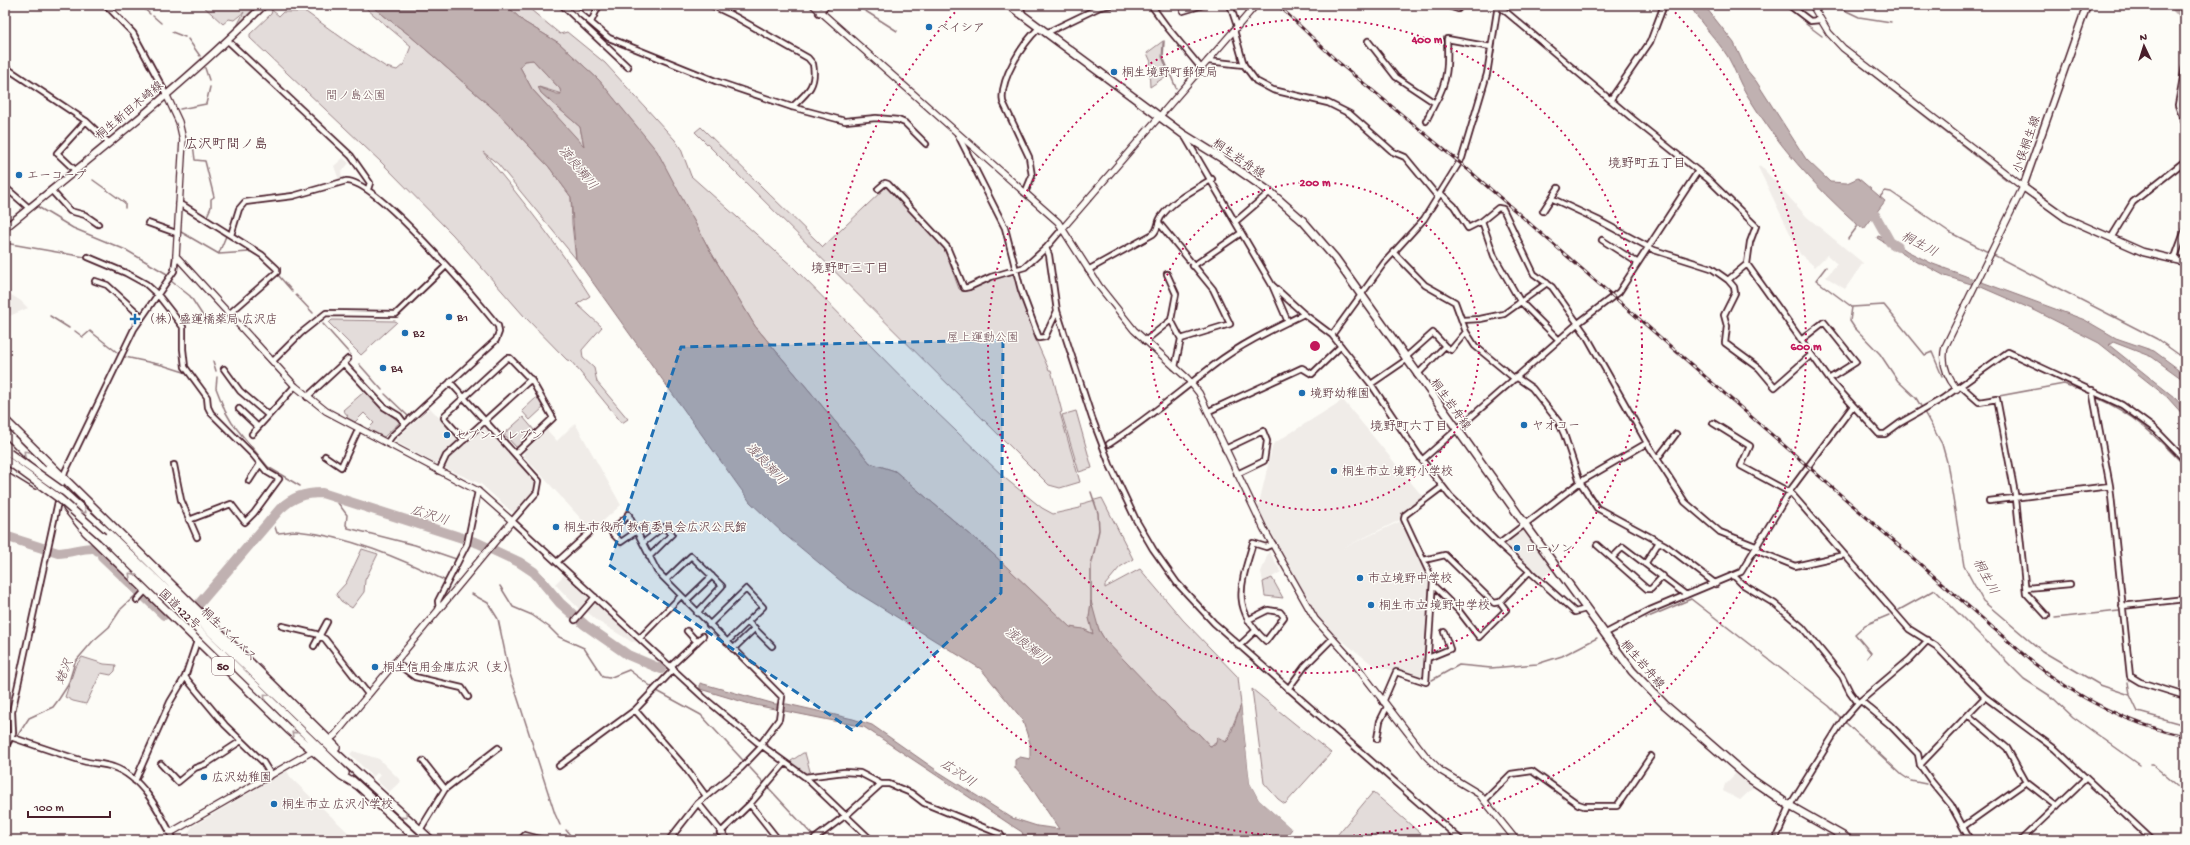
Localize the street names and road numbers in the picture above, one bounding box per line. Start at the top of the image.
street label: 桐生新田木崎線 [93,78,167,144]
street label: 小俣桐生線 [2011,114,2044,175]
street label: 桐生岩舟線 [1209,136,1267,182]
street label: 桐生岩舟線 [1426,376,1473,434]
street label: 国道122号 [155,586,203,634]
street label: 桐生バイパス [197,605,259,665]
street label: 桐生岩舟線 [1617,637,1667,693]
road number: 50 [212,657,234,675]

